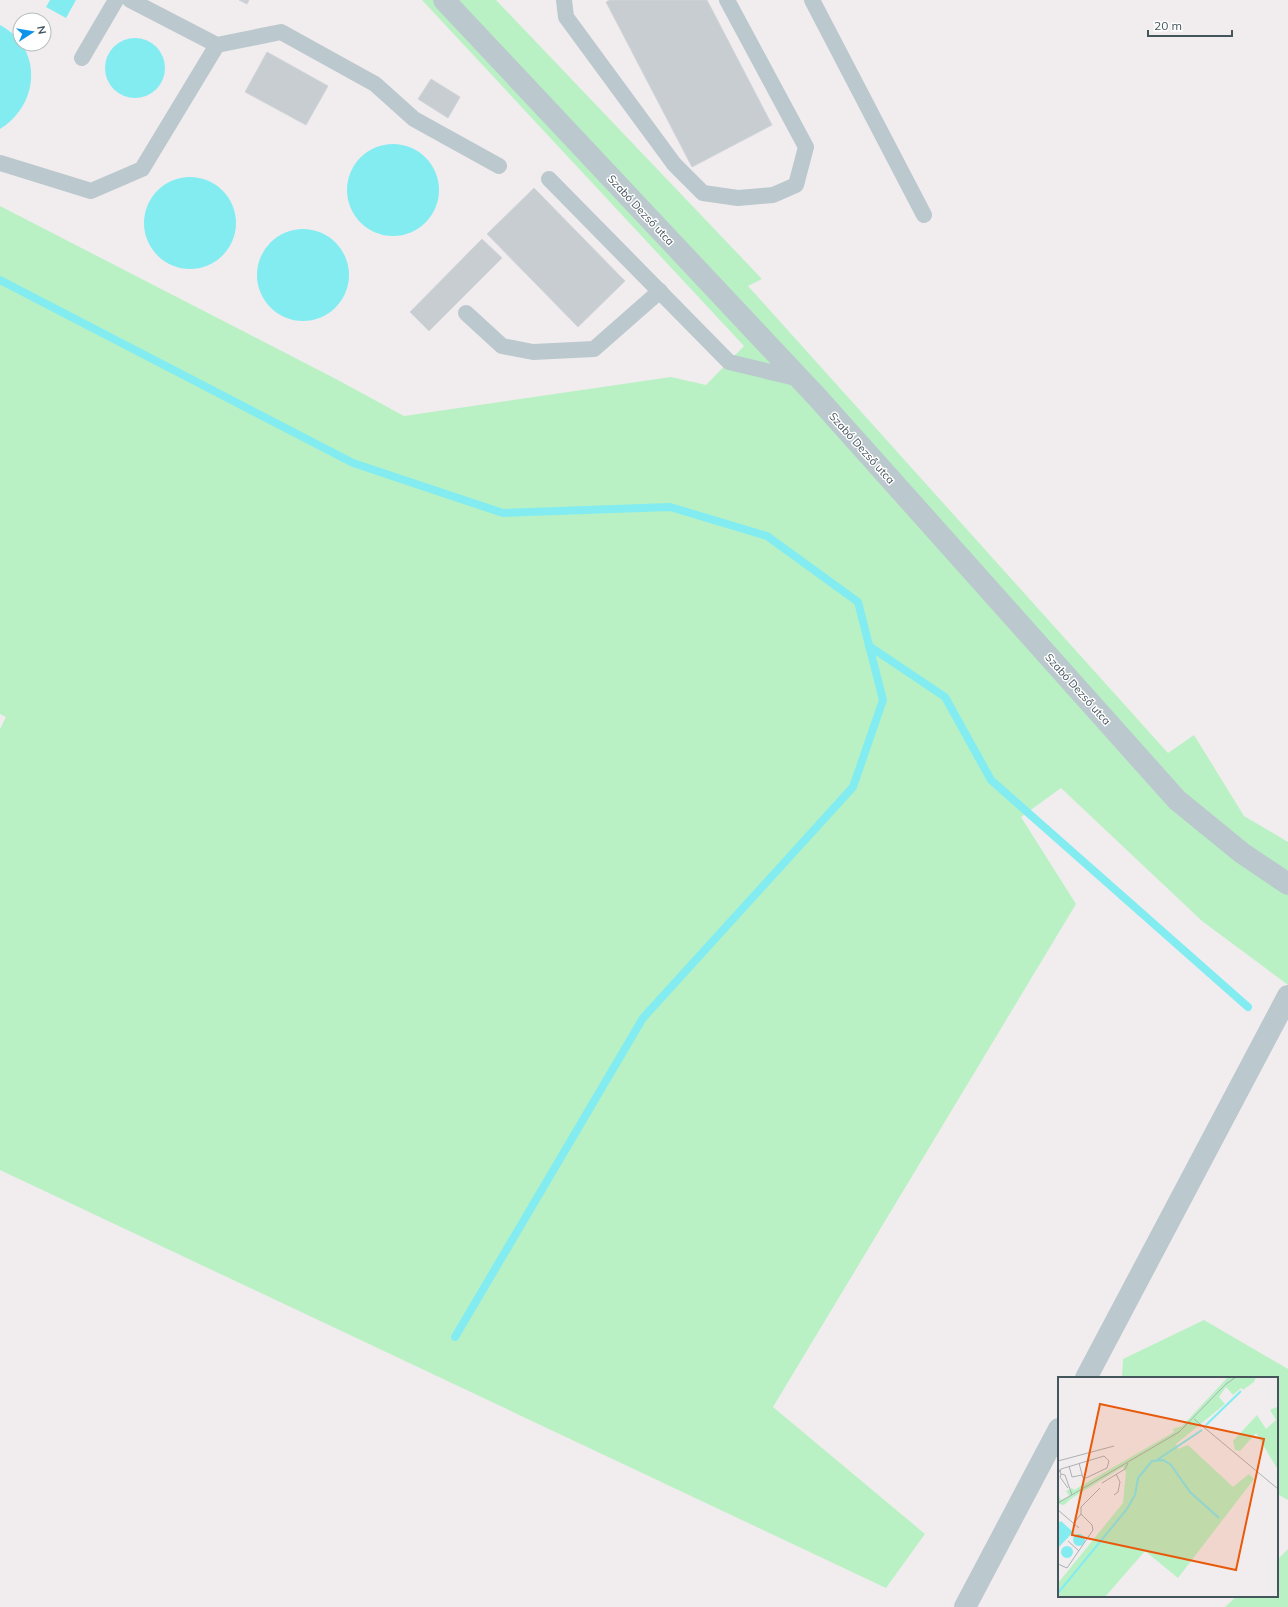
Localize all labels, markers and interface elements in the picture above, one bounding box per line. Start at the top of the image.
north arrow [12,12,52,52]
scale bar [1148,12,1232,38]
text: 20 m [1154,18,1182,33]
text: N [34,24,49,35]
street label: Szabó Dezső utca [605,172,677,248]
street label: Szabó Dezső utca [826,409,898,487]
street label: Szabó Dezső utca [1042,650,1114,728]
inset map [1058,1377,1278,1597]

